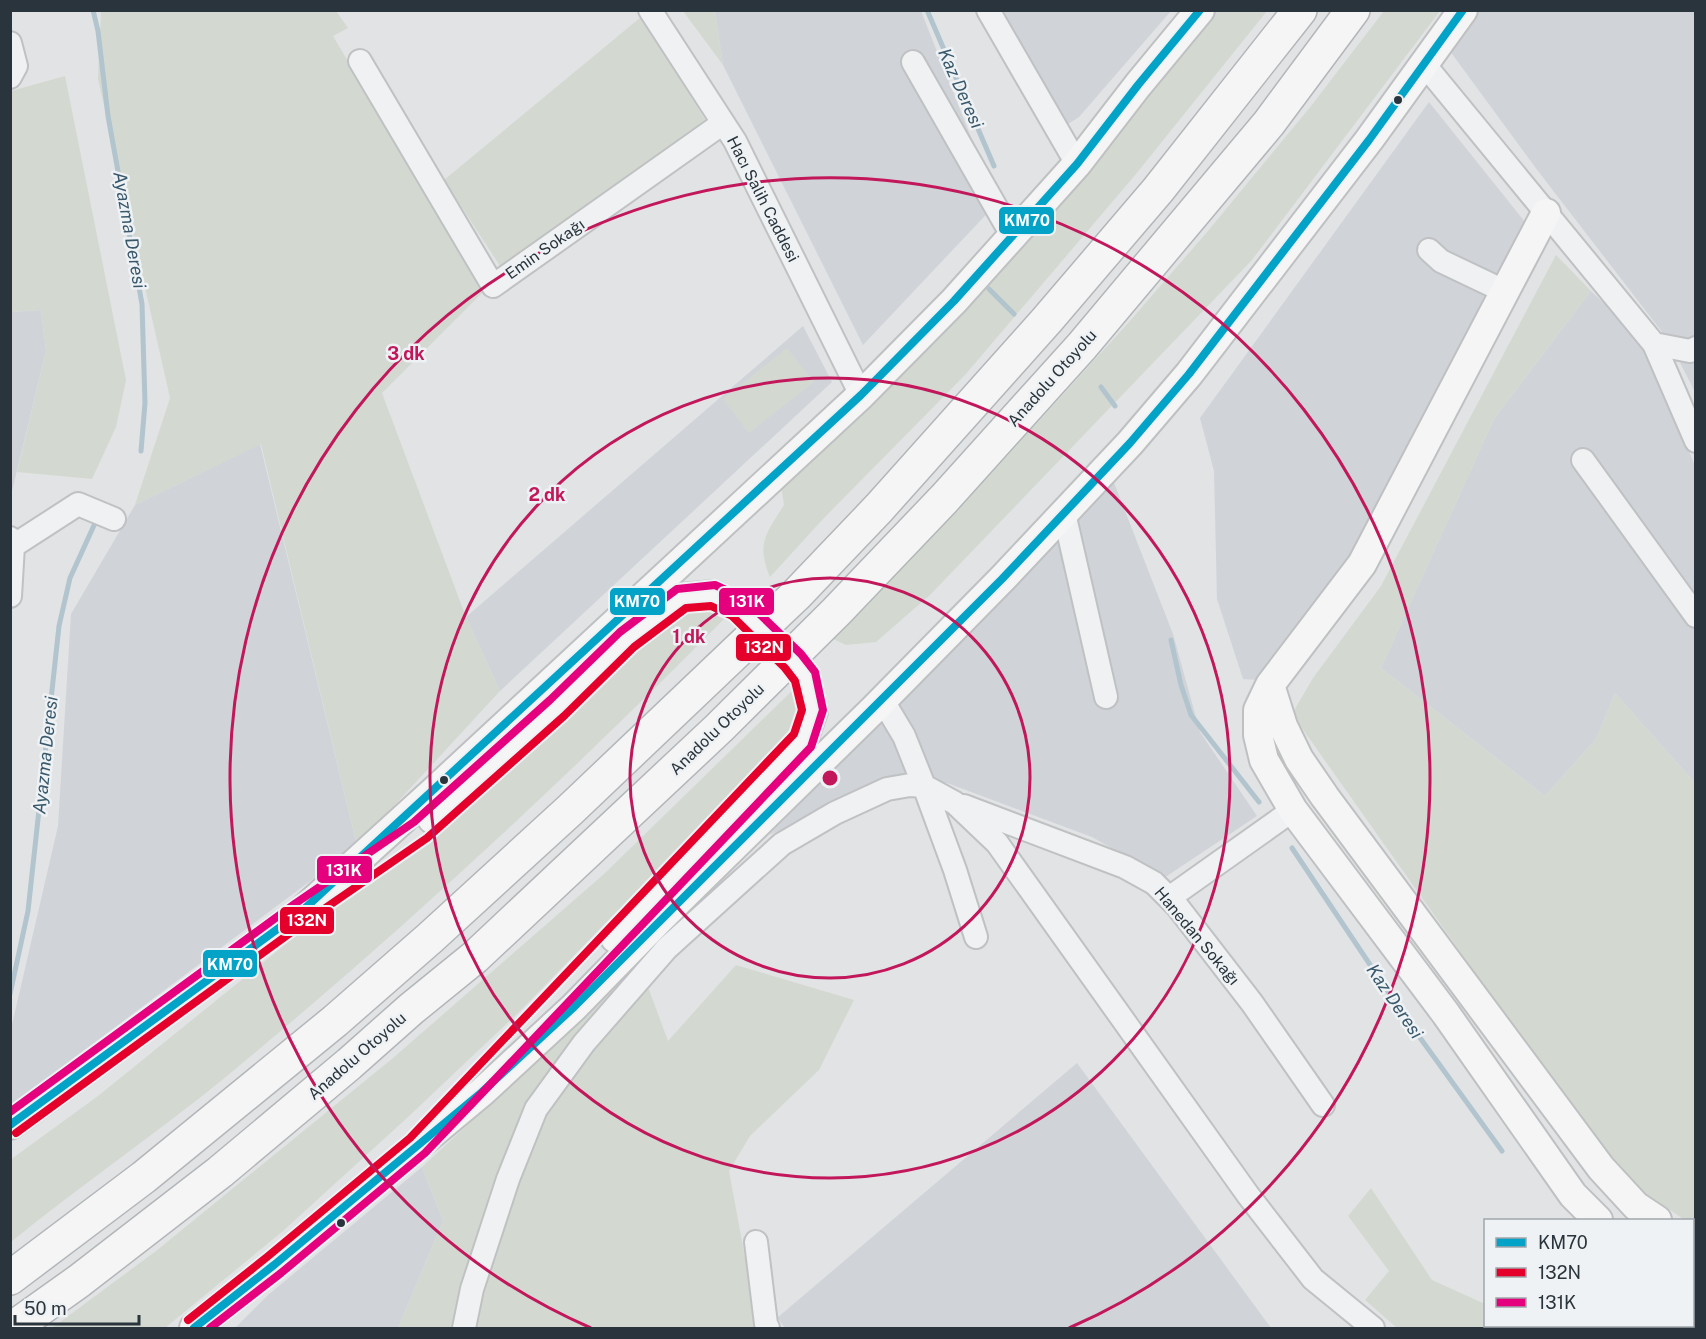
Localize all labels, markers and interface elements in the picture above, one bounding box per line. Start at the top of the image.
water label: Kaz Deresi [934,45,988,132]
unlabelled marker [1392,94,1404,106]
street label: Hacı Salih Caddesi [723,133,803,265]
water label: Ayazma Deresi [109,170,151,291]
line badge: KM70 [998,206,1055,235]
text: KM70 [1004,211,1050,230]
street label: Emin Sokağı [502,215,588,283]
street label: Anadolu Otoyolu [1004,326,1100,430]
text: 3 dk [387,343,425,364]
text: 2 dk [529,484,566,505]
line badge: KM70 [609,587,666,616]
line badge: 131K [718,587,775,616]
text: KM70 [614,592,660,611]
text: 131K [729,592,765,611]
text: 1 dk [672,626,706,647]
line badge: 132N [735,633,792,662]
text: 132N [744,638,784,657]
street label: Anadolu Otoyolu [666,679,768,779]
water label: Ayazma Deresi [28,694,62,815]
centre of rings [820,768,840,788]
unlabelled marker [438,774,450,786]
line badge: 131K [316,855,373,884]
text: 131K [326,861,362,880]
street label: Hanedan Sokağı [1150,883,1244,989]
line badge: 132N [279,906,335,935]
text: 132N [287,911,327,930]
line badge: KM70 [202,949,258,978]
text: KM70 [207,955,253,974]
water label: Kaz Deresi [1362,960,1428,1043]
street label: Anadolu Otoyolu [304,1008,410,1104]
unlabelled marker [335,1217,347,1229]
legend [1484,1219,1694,1327]
text: KM70 [1538,1232,1588,1253]
text: 132N [1538,1262,1581,1283]
scale bar [15,1288,140,1326]
text: 131K [1538,1292,1576,1313]
text: 50 m [24,1298,67,1319]

